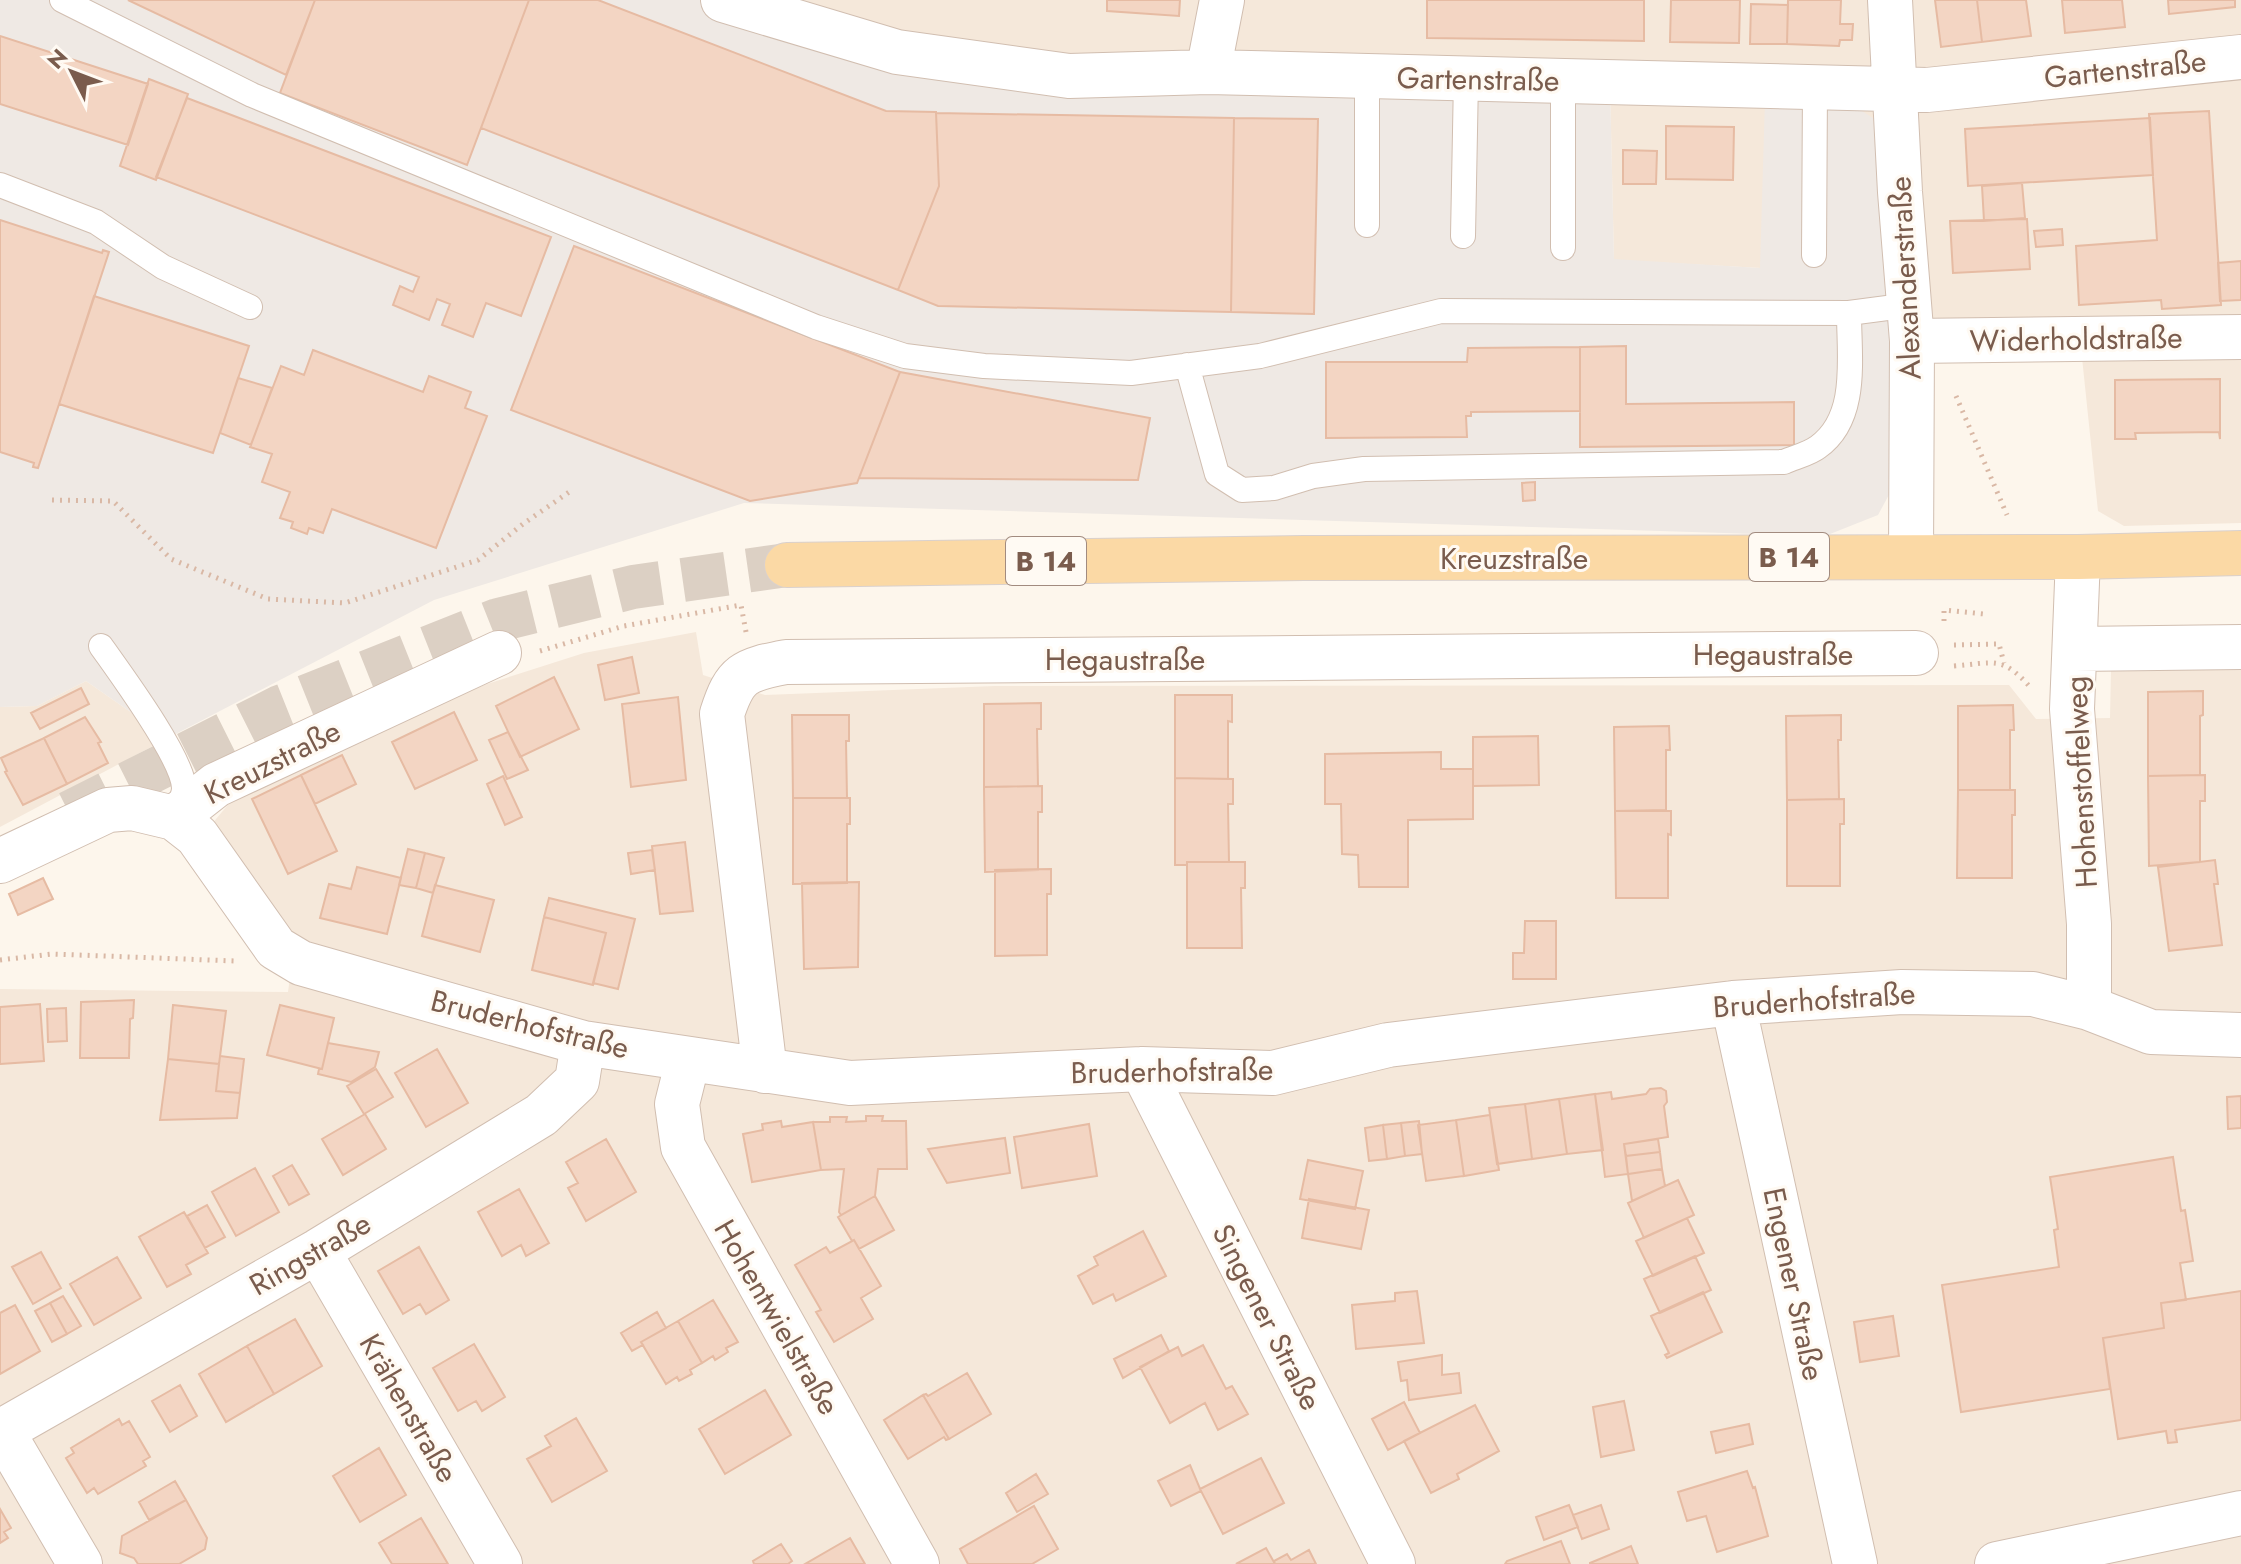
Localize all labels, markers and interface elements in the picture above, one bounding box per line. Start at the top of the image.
north arrow [32,32,112,112]
street label: Gartenstraße [2042,39,2208,99]
text: N [39,41,75,76]
street label: Gartenstraße [1396,56,1560,102]
street label: Alexanderstraße [1878,175,1932,381]
street label: Widerholdstraße [1969,316,2183,362]
road number: B 14 [1749,533,1829,581]
road number: B 14 [1006,537,1086,585]
street label: Kreuzstraße [1440,537,1588,580]
street label: Hegaustraße [1693,633,1853,676]
street label: Hegaustraße [1045,638,1205,681]
street label: Hohenstoffelweg [2054,675,2108,889]
street label: Kreuzstraße [196,709,348,815]
street label: Bruderhofstraße [1711,971,1917,1029]
street label: Bruderhofstraße [426,979,634,1069]
street label: Bruderhofstraße [1070,1048,1274,1094]
street label: Engener Straße [1753,1184,1835,1384]
street label: Ringstraße [241,1202,379,1306]
street label: Hohentwielstraße [704,1211,850,1423]
street label: Singener Straße [1202,1216,1332,1418]
street label: Krähenstraße [349,1326,469,1490]

